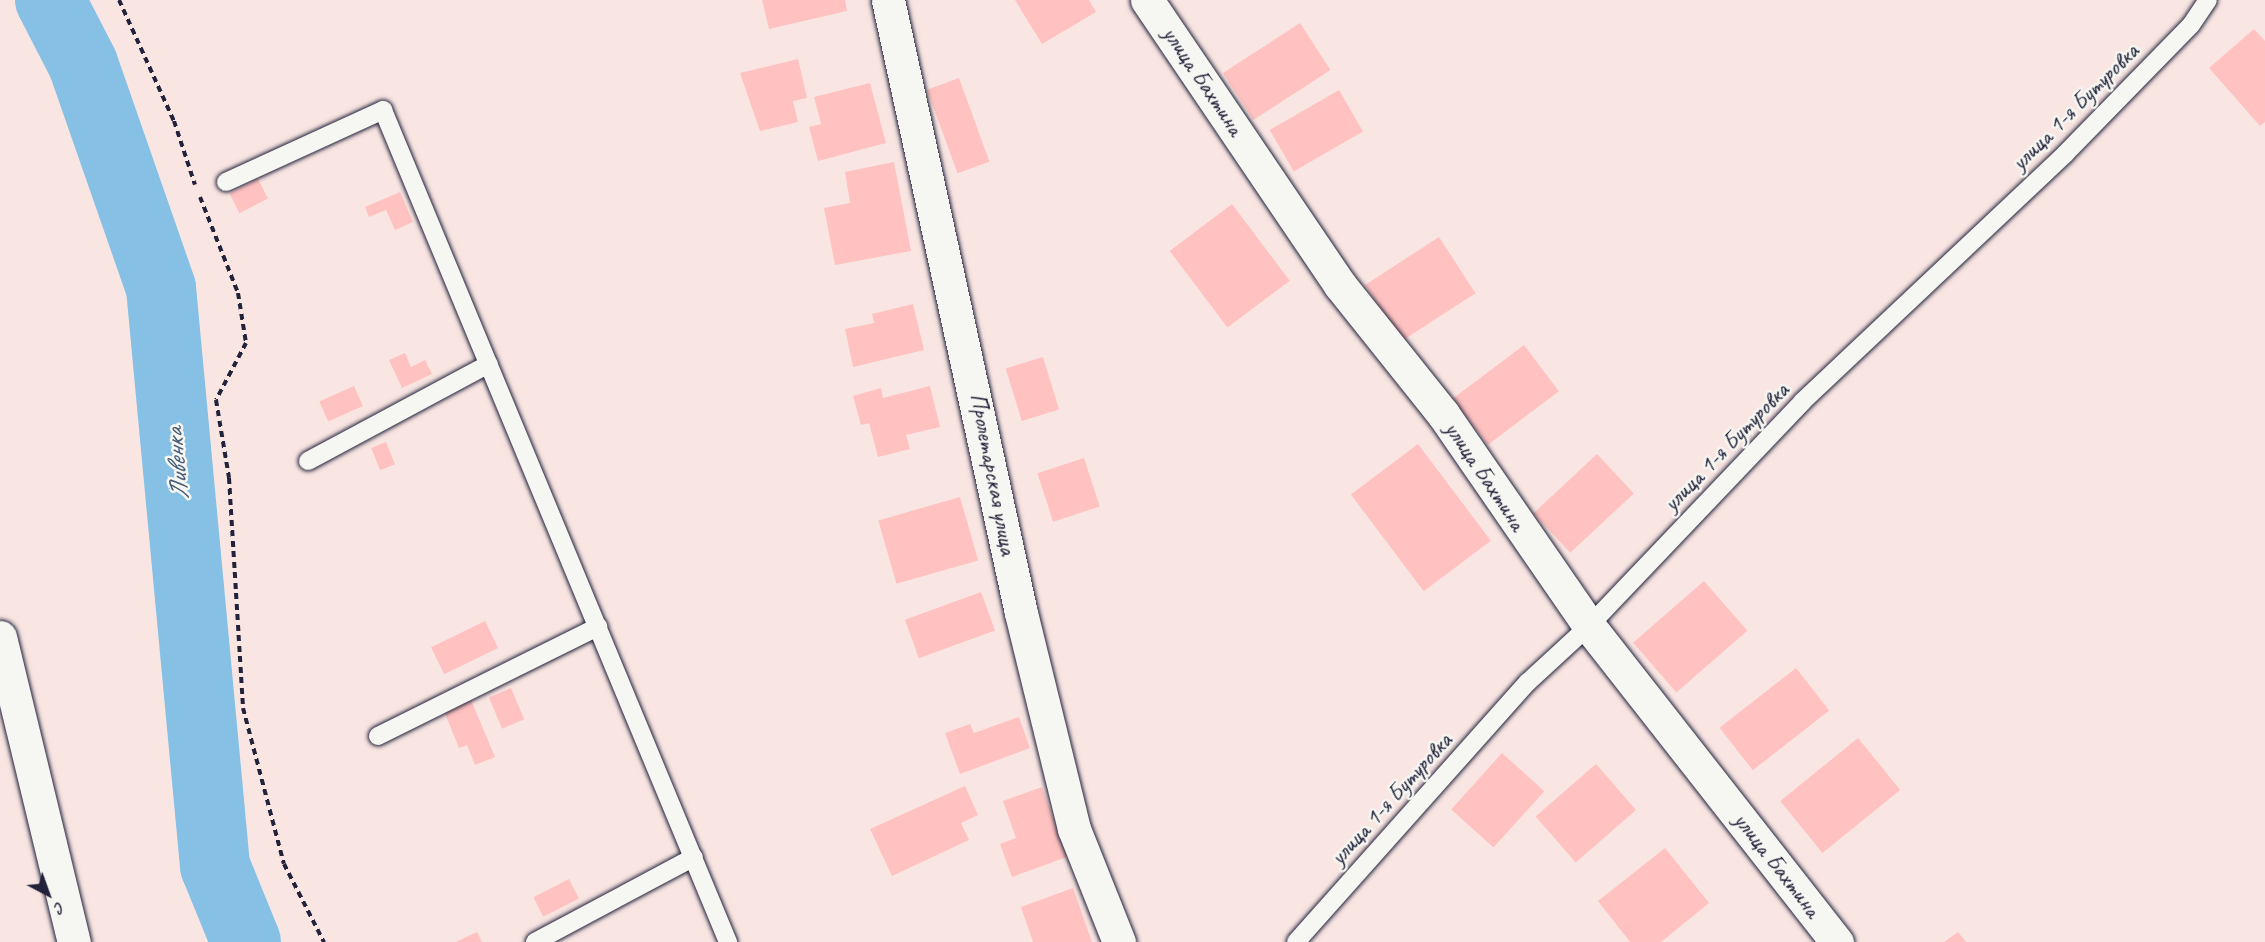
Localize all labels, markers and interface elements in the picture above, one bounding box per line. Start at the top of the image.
street label: улица Бахтина [1155,20,1251,142]
street label: улица 1-я Бутуровка [2005,37,2145,177]
street label: улица 1-я Бутуровка [1657,376,1795,518]
street label: Пролетарская улица [963,390,1023,558]
street label: улица Бахтина [1437,415,1533,537]
water label: Ливенка [158,427,196,501]
street label: улица 1-я Бутуровка [1324,726,1458,872]
street label: улица Бахтина [1726,806,1828,924]
north arrow [18,864,78,924]
text: С [50,897,69,918]

